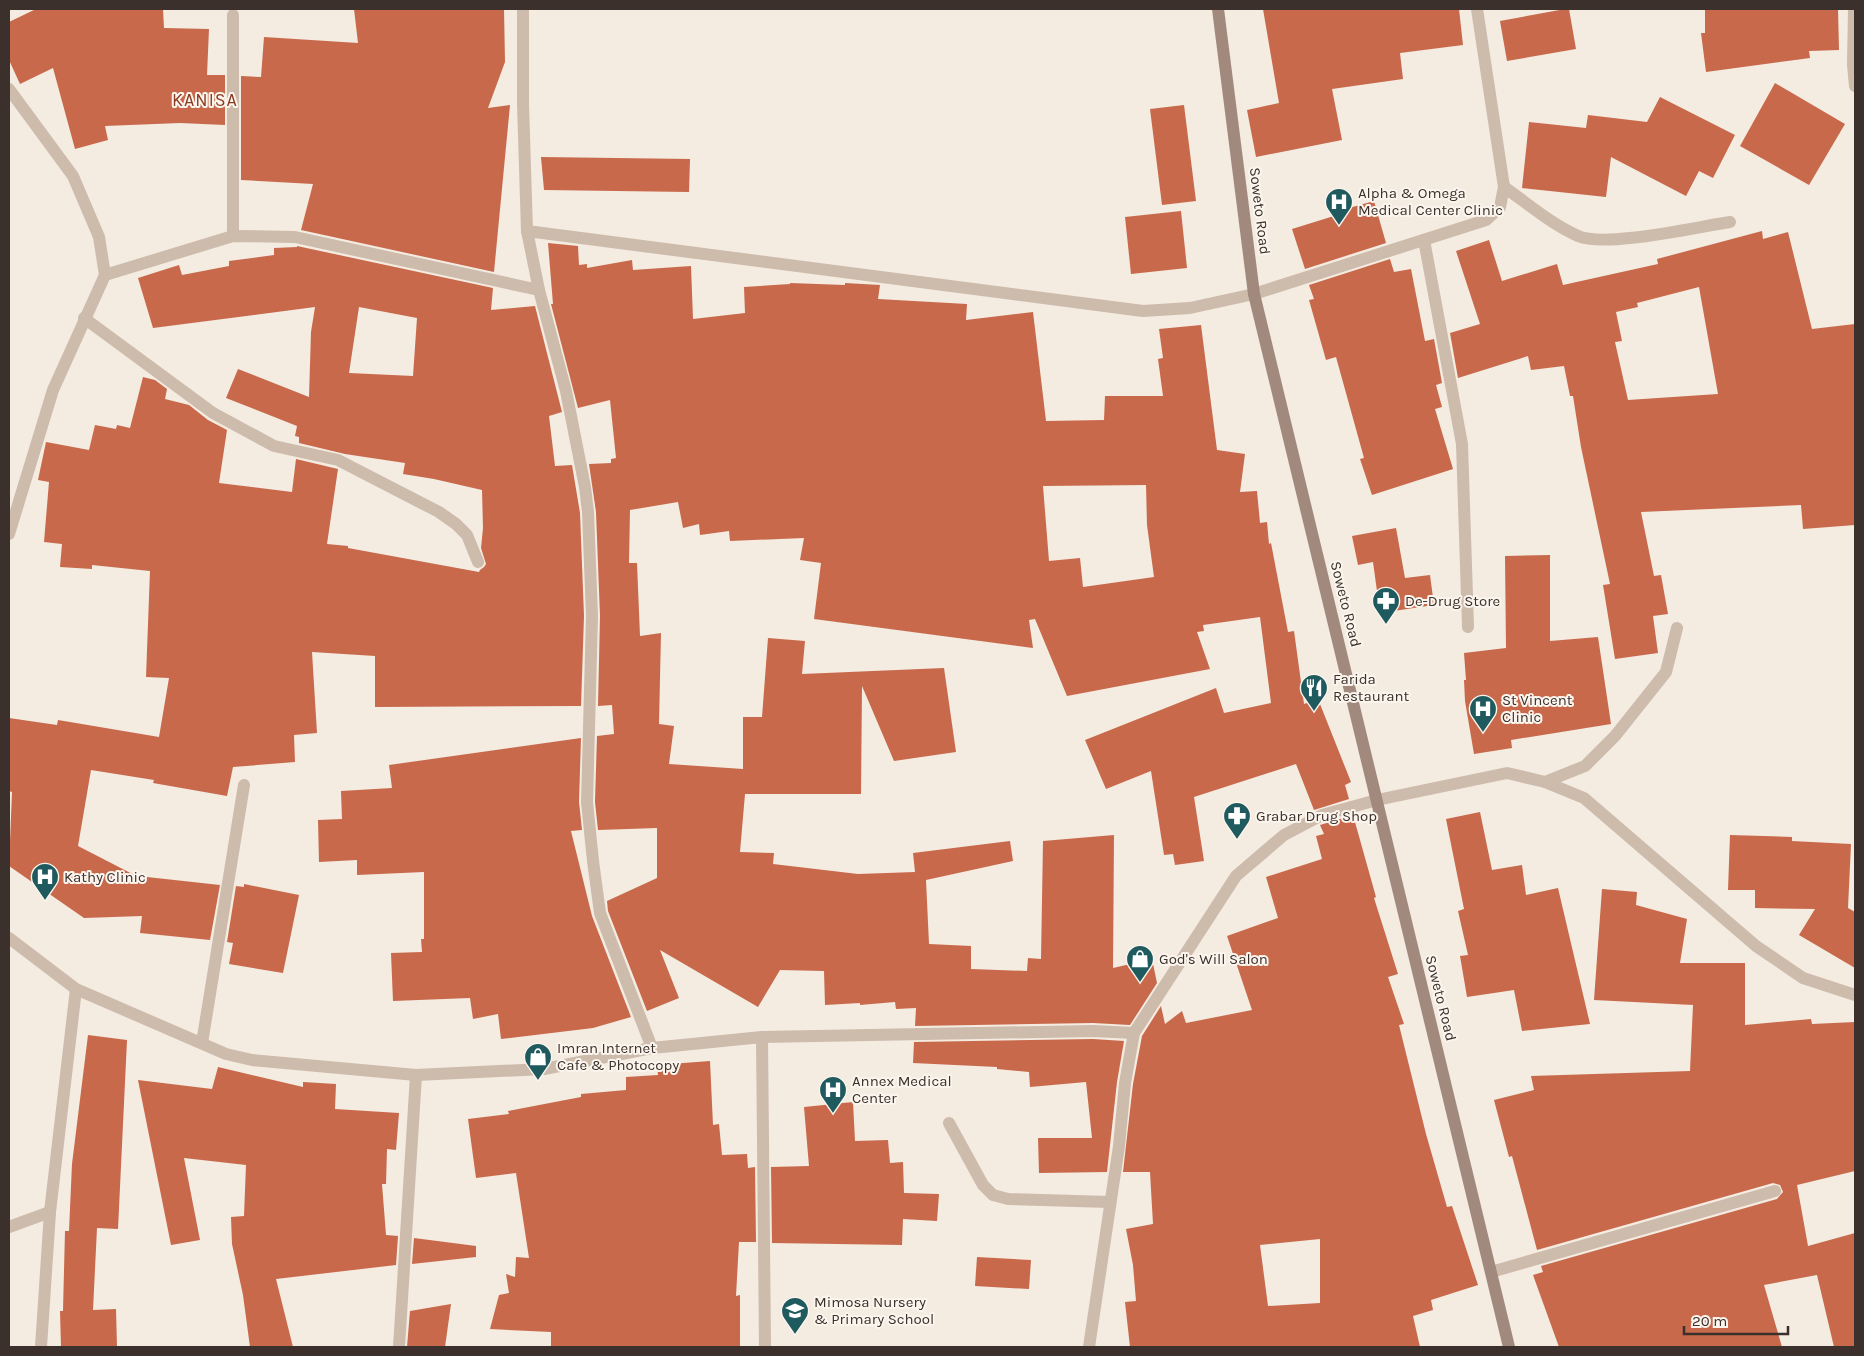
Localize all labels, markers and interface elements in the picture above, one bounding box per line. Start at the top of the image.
district label: KANISA [172,89,238,111]
street label: Soweto Road [1246,166,1274,256]
place label: Alpha & Omega Medical Center Clinic [1358,184,1503,219]
hospital icon: Alpha & Omega Medical Center Clinic [1324,187,1354,226]
street label: Soweto Road [1327,559,1365,649]
pharmacy icon: De-Drug Store [1371,586,1401,625]
place label: De-Drug Store [1405,592,1500,610]
place label: Farida Restaurant [1333,670,1409,705]
restaurant icon: Farida Restaurant [1299,673,1329,712]
place label: St Vincent Clinic [1502,691,1573,726]
hospital icon: St Vincent Clinic [1468,694,1498,733]
pharmacy icon: Grabar Drug Shop [1222,801,1252,840]
place label: Grabar Drug Shop [1256,807,1377,825]
hospital icon: Kathy Clinic [30,862,60,901]
place label: Kathy Clinic [64,868,146,886]
shop icon: God's Will Salon [1125,944,1155,983]
place label: God's Will Salon [1159,950,1268,968]
street label: Soweto Road [1422,953,1460,1043]
place label: Imran Internet Cafe & Photocopy [557,1039,679,1074]
shop icon: Imran Internet Cafe & Photocopy [523,1042,553,1081]
place label: Annex Medical Center [852,1072,952,1107]
hospital icon: Annex Medical Center [818,1075,848,1114]
place label: Mimosa Nursery & Primary School [814,1293,934,1328]
school or university icon: Mimosa Nursery & Primary School [780,1296,810,1335]
scale bar [1684,1304,1788,1336]
text: 20 m [1692,1312,1727,1330]

